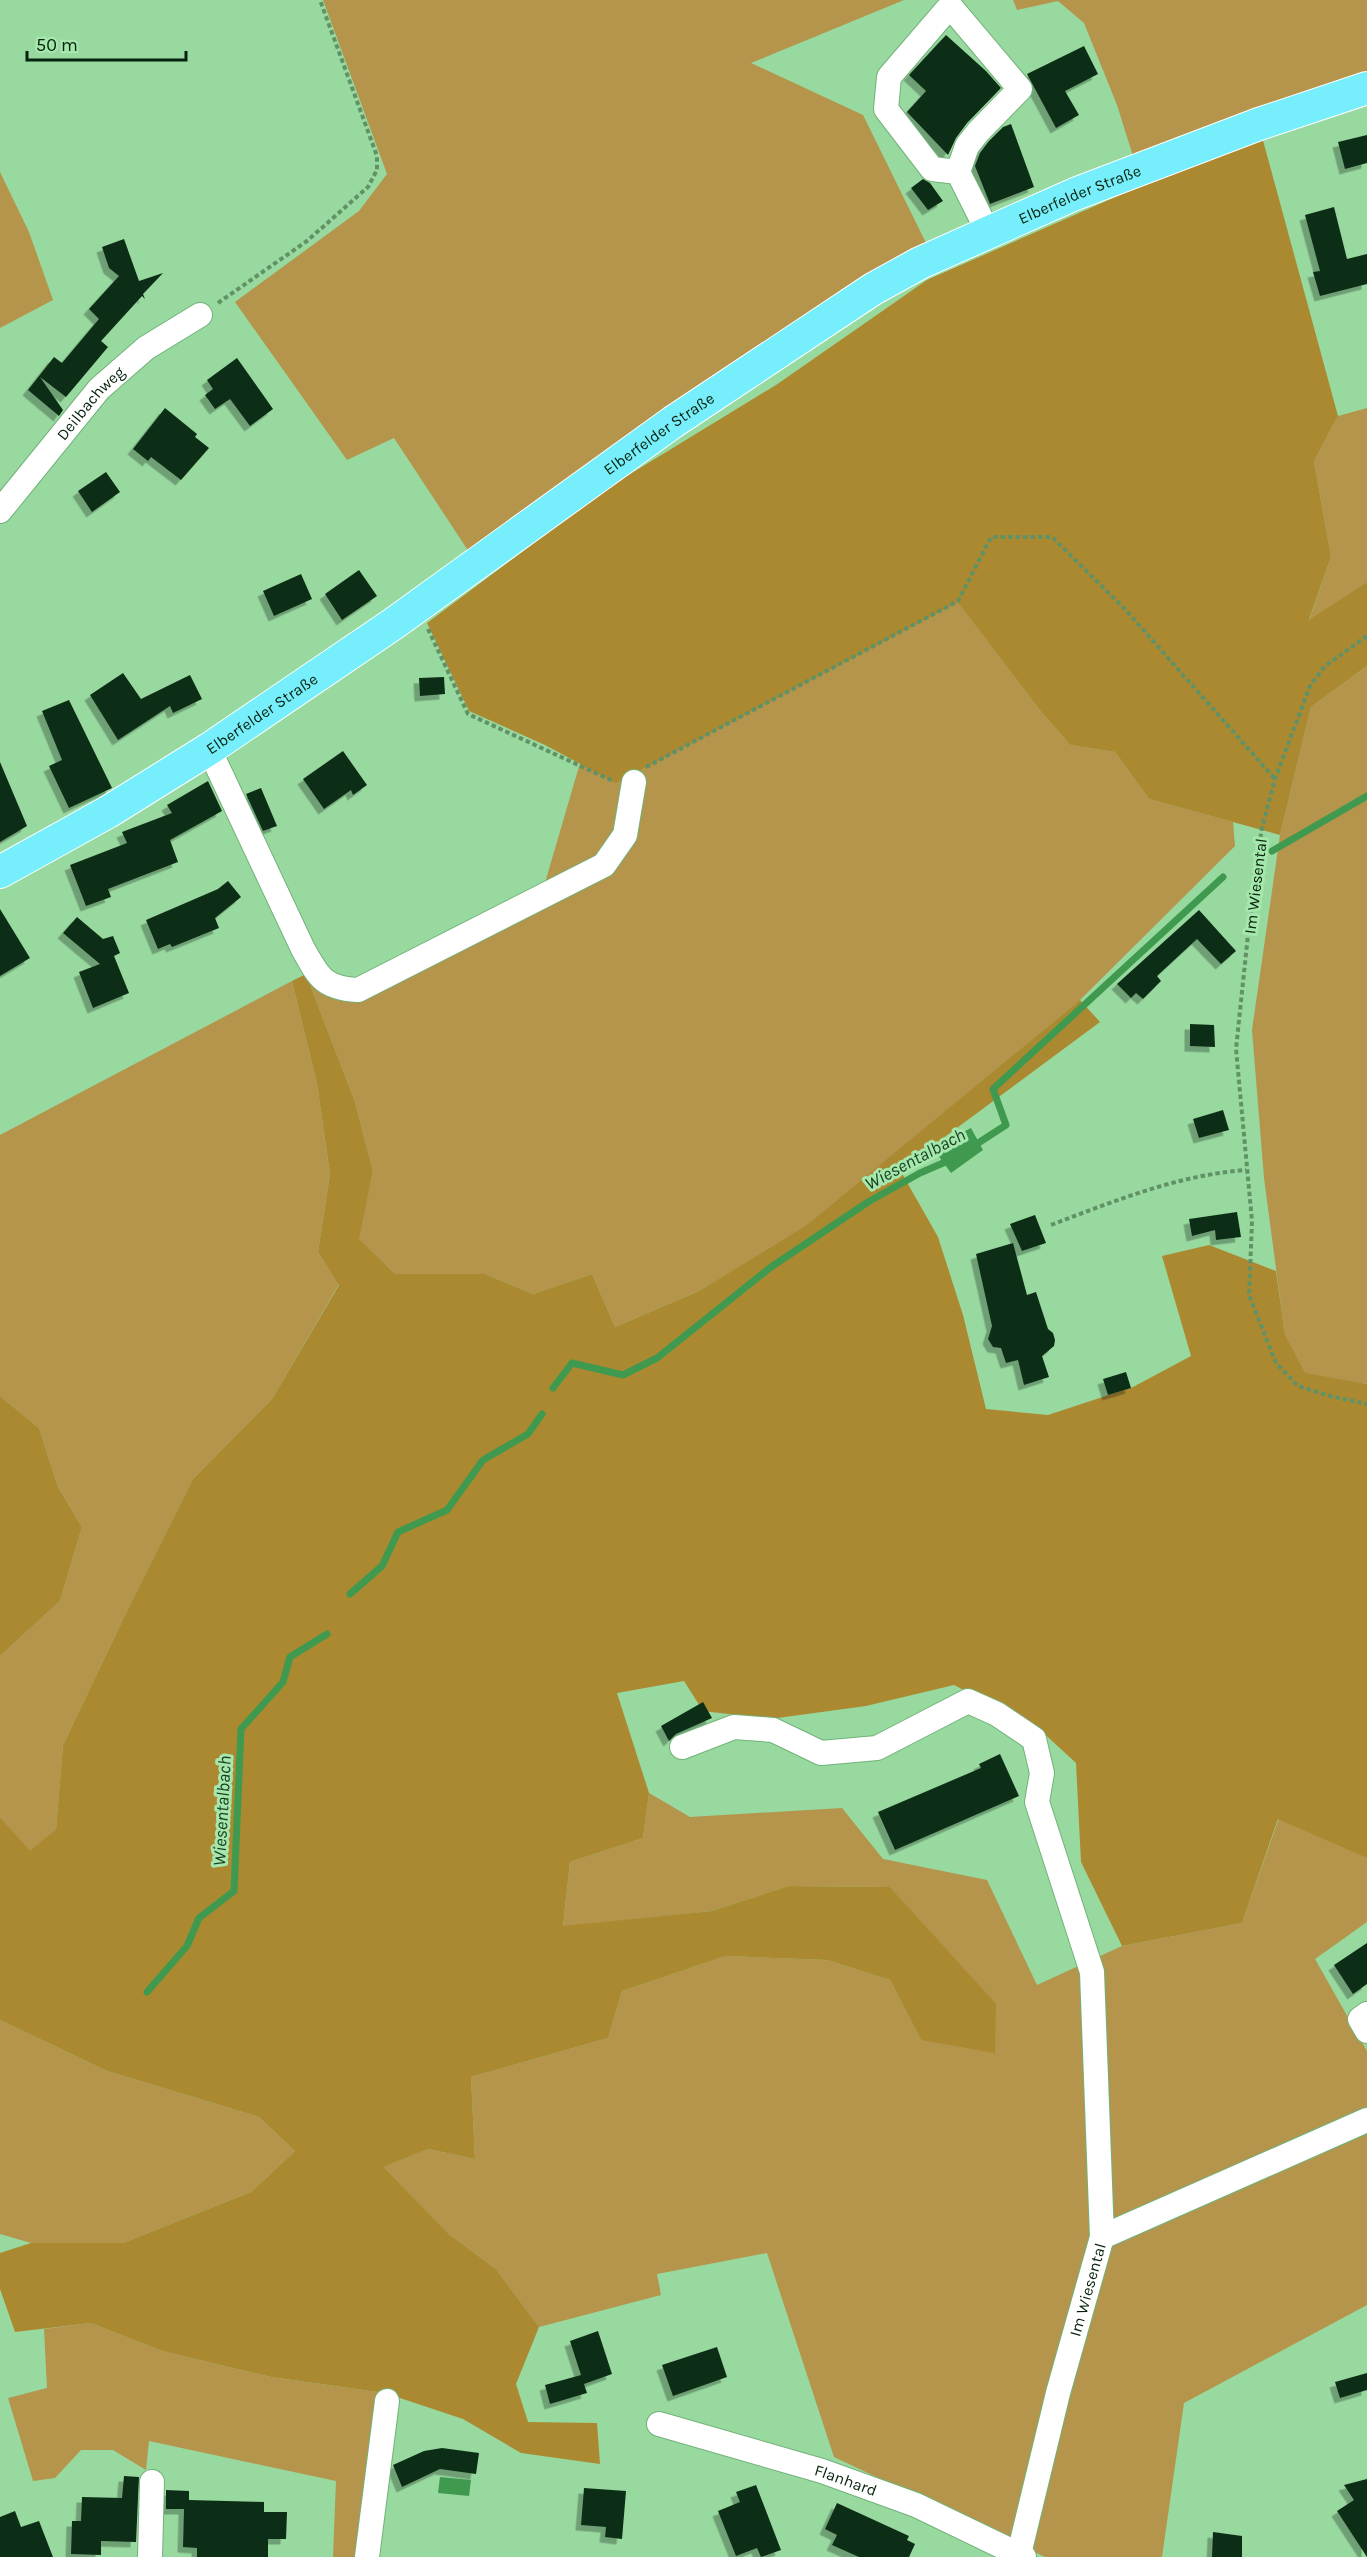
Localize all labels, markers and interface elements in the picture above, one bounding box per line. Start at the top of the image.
scale bar [27,24,186,62]
text: 50 m [36,34,78,56]
street label: Elberfelder Straße [1015,161,1144,228]
street label: Deilbachweg [53,362,129,444]
street label: Elberfelder Straße [600,388,718,479]
street label: Elberfelder Straße [202,669,321,758]
street label: Im Wiesental [1240,837,1271,935]
water label: Wiesentalbach [861,1123,969,1195]
water label: Wiesentalbach [208,1755,236,1867]
street label: Im Wiesental [1065,2241,1110,2339]
street label: Flanhard [812,2460,880,2500]

